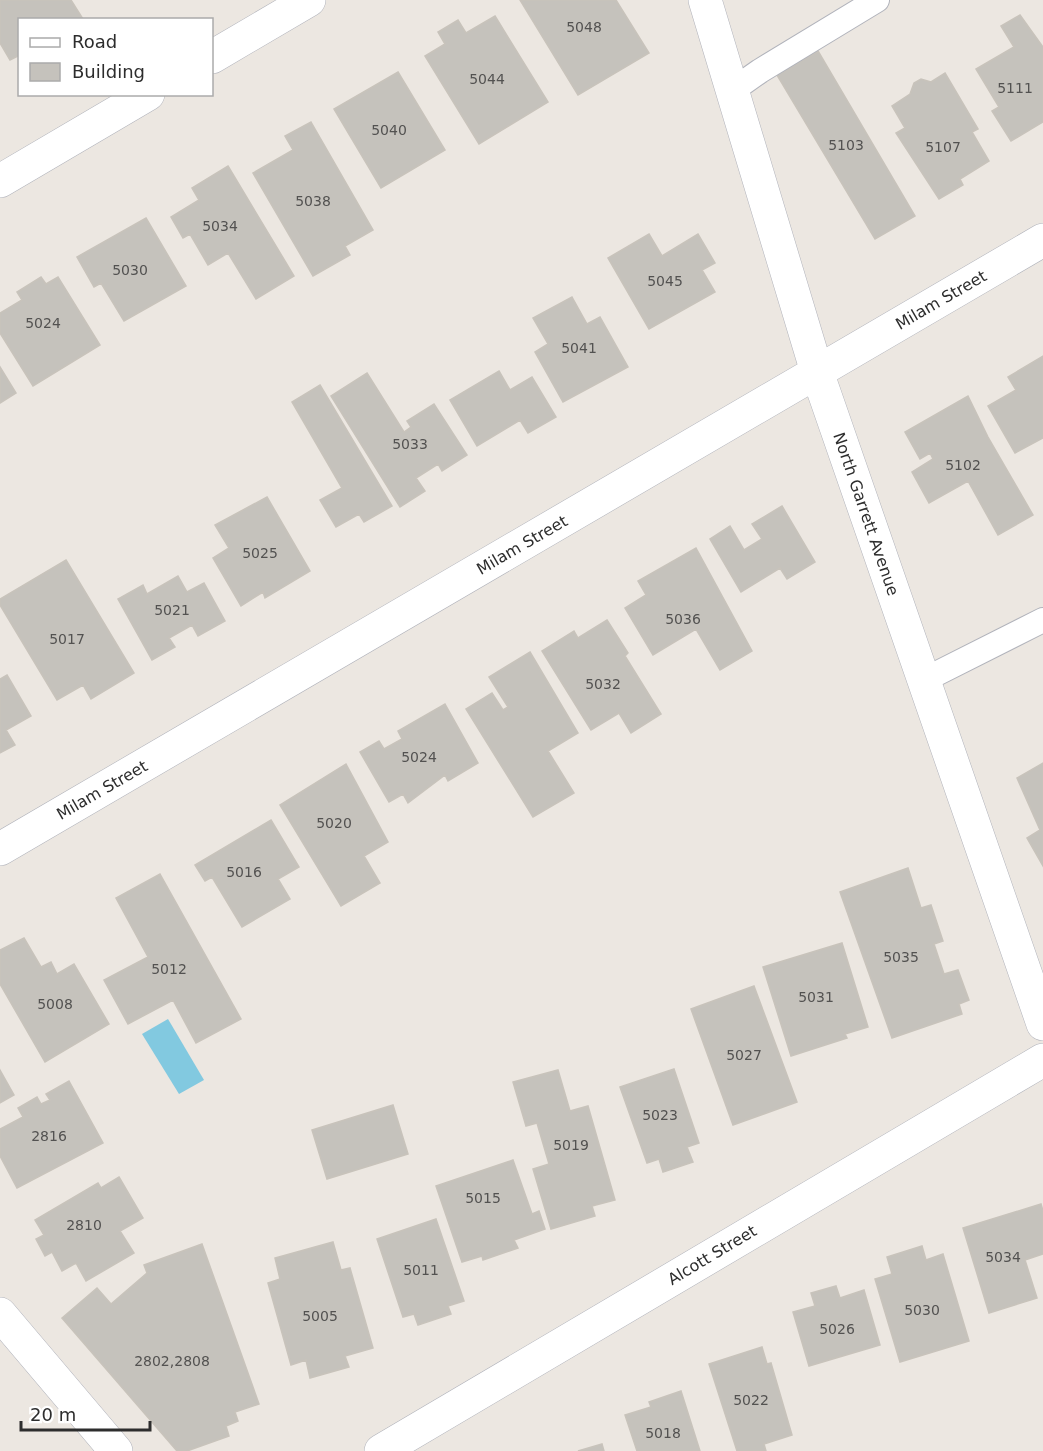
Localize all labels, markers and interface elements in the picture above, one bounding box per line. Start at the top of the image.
legend [18,18,213,96]
house number: 5048 [566,19,602,35]
text: Road [72,31,117,52]
text: Building [72,61,145,82]
house number: 5044 [469,71,505,87]
house number: 5111 [997,80,1033,96]
house number: 5040 [371,122,407,138]
house number: 5103 [828,137,864,153]
house number: 5107 [925,139,961,155]
house number: 5038 [295,193,331,209]
house number: 5034 [202,218,238,234]
house number: 5030 [112,262,148,278]
street label: Milam Street [892,266,990,334]
house number: 5045 [647,273,683,289]
house number: 5024 [25,315,61,331]
house number: 5041 [561,340,597,356]
street label: North Garrett Avenue [829,430,903,598]
house number: 5033 [392,436,428,452]
house number: 5102 [945,457,981,473]
street label: Milam Street [473,511,571,579]
house number: 5025 [242,545,278,561]
house number: 5021 [154,602,190,618]
house number: 5036 [665,611,701,627]
house number: 5017 [49,631,85,647]
house number: 5032 [585,676,621,692]
house number: 5024 [401,749,437,765]
street label: Milam Street [53,756,151,824]
house number: 5020 [316,815,352,831]
house number: 5016 [226,864,262,880]
house number: 5035 [883,949,919,965]
house number: 5012 [151,961,187,977]
house number: 5031 [798,989,834,1005]
house number: 5008 [37,996,73,1012]
house number: 5027 [726,1047,762,1063]
house number: 5023 [642,1107,678,1123]
house number: 2816 [31,1128,67,1144]
house number: 5019 [553,1137,589,1153]
house number: 5015 [465,1190,501,1206]
house number: 2810 [66,1217,102,1233]
street label: Alcott Street [664,1221,760,1289]
house number: 5034 [985,1249,1021,1265]
house number: 5011 [403,1262,439,1278]
house number: 5030 [904,1302,940,1318]
house number: 5005 [302,1308,338,1324]
house number: 5026 [819,1321,855,1337]
house number: 2802,2808 [134,1353,210,1369]
house number: 5022 [733,1392,769,1408]
scale bar [21,1394,150,1432]
text: 20 m [30,1404,76,1425]
house number: 5018 [645,1425,681,1441]

